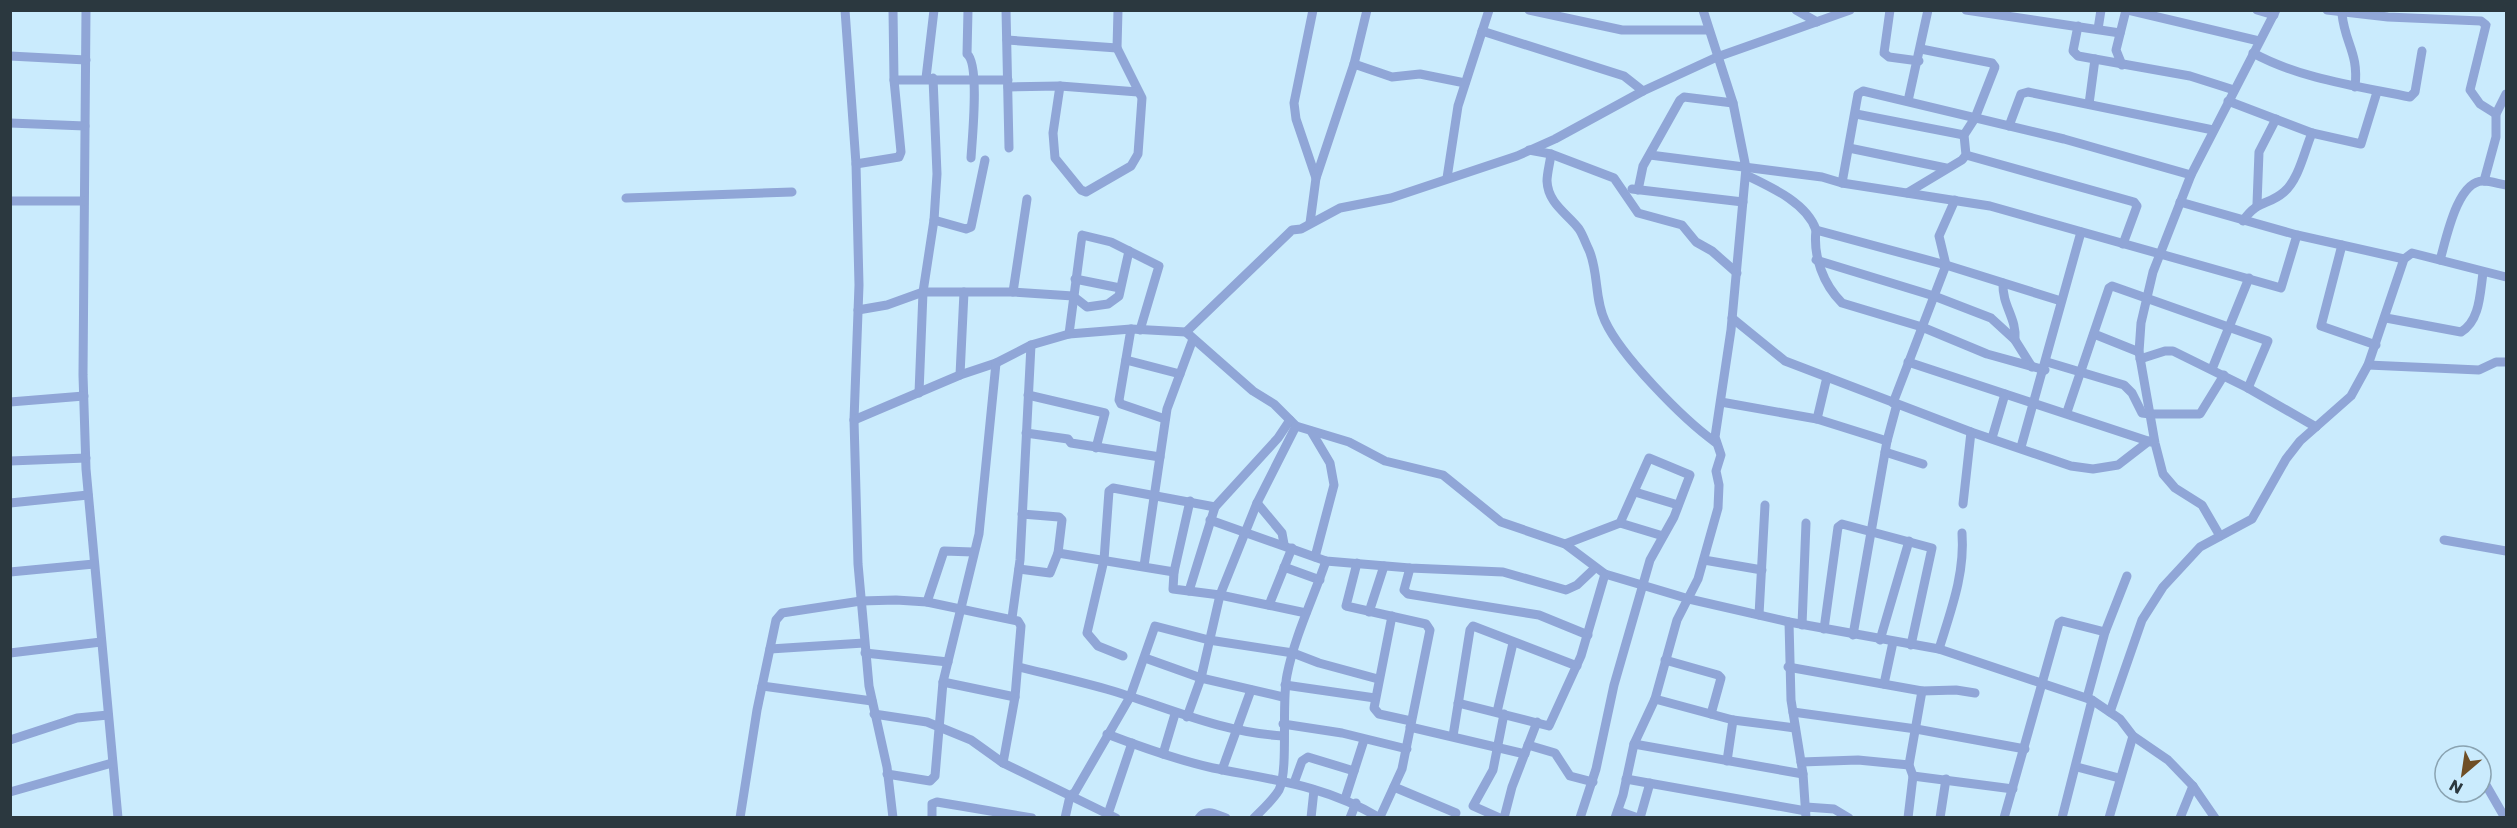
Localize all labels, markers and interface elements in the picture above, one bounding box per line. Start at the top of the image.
north arrow [2433,744,2493,804]
text: N [2445,774,2467,800]

